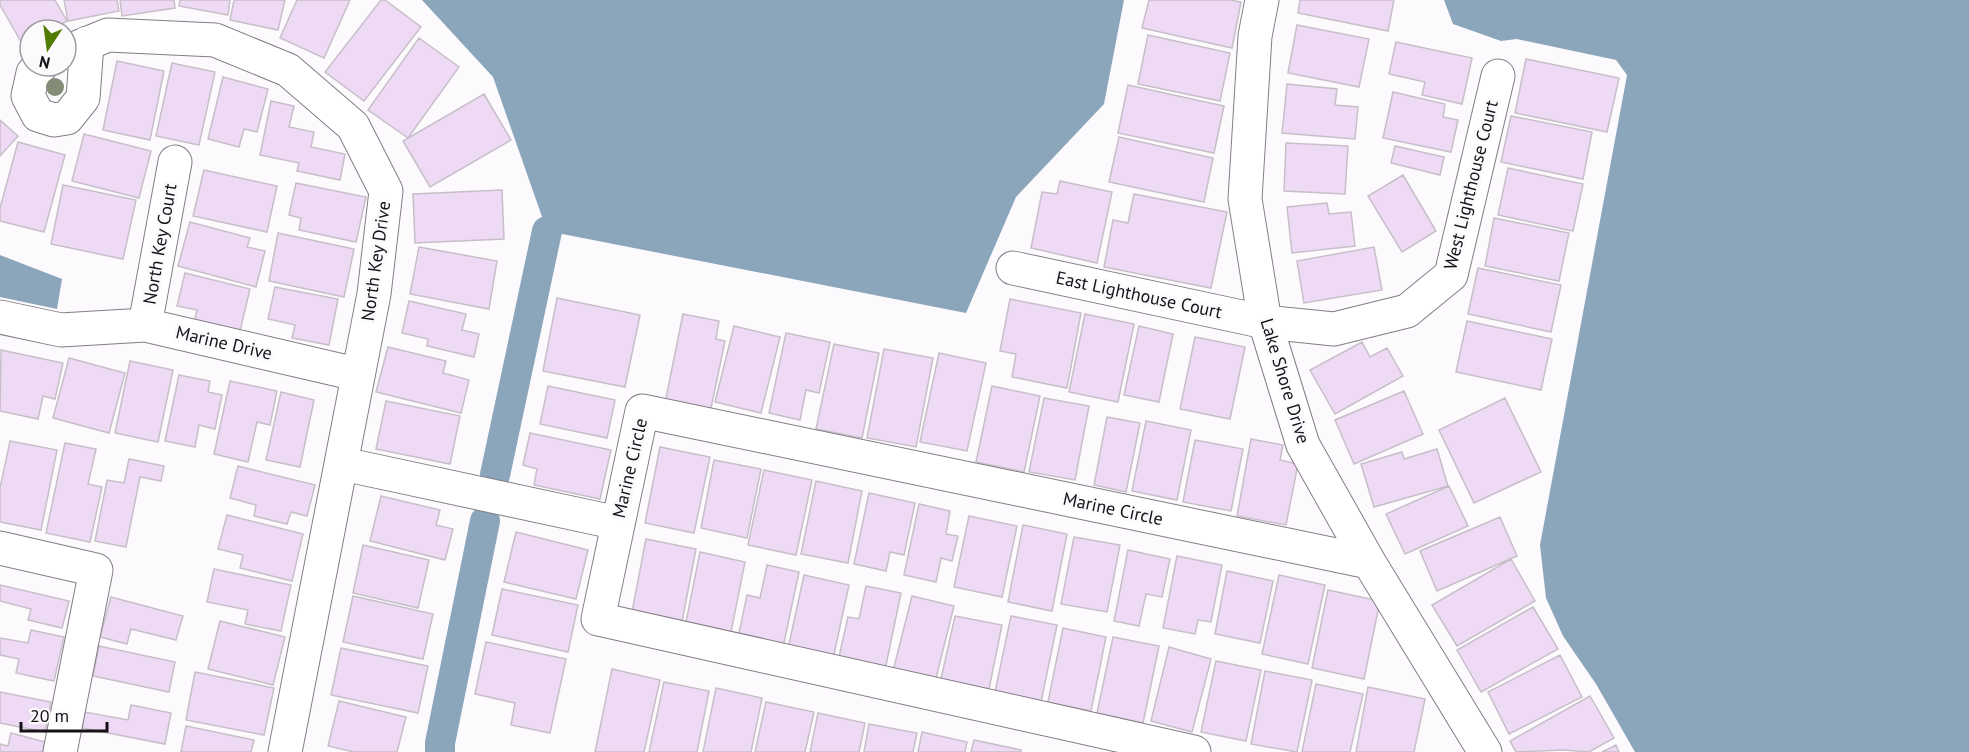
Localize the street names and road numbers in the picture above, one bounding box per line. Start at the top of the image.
street label: West Lighthouse Court [1438,98,1503,272]
street label: North Key Court [138,182,181,306]
street label: North Key Drive [356,199,395,322]
street label: East Lighthouse Court [1054,266,1224,323]
street label: Lake Shore Drive [1256,315,1315,446]
street label: Marine Drive [174,320,275,365]
street label: Marine Circle [607,416,652,520]
street label: Marine Circle [1061,487,1165,530]

